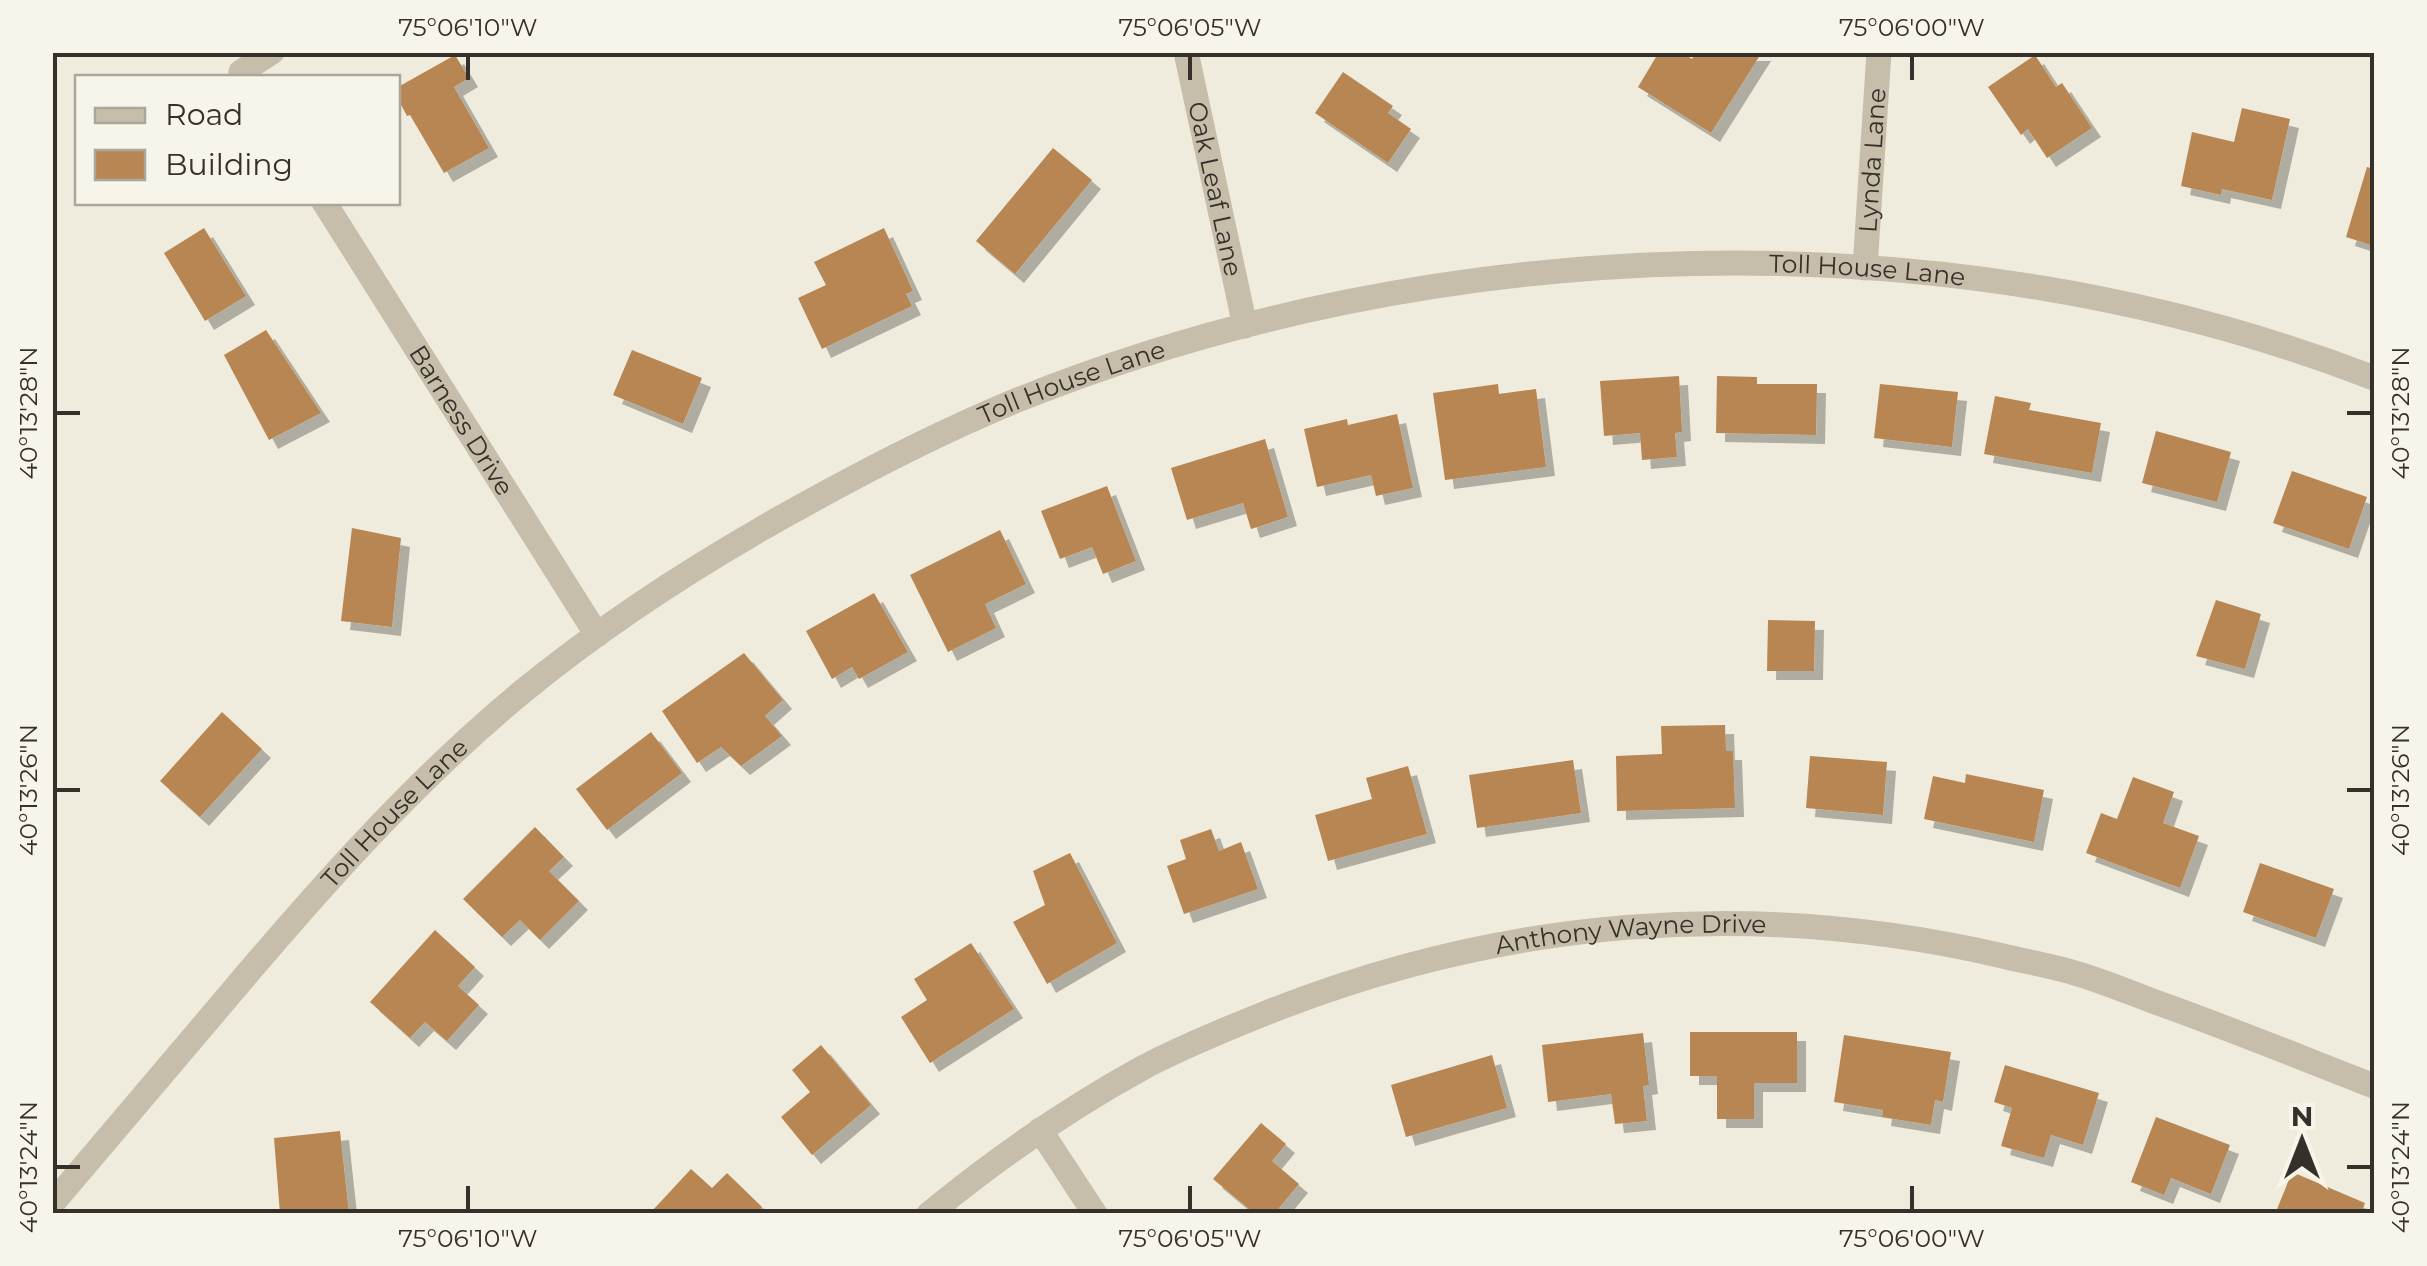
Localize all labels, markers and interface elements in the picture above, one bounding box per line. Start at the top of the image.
text: 75°06'10"W [398,12,538,42]
text: 75°06'05"W [1118,12,1262,42]
text: 75°06'00"W [1839,12,1985,42]
legend [75,75,400,205]
street label: Lynda Lane [1852,87,1892,234]
text: Road [165,96,243,133]
street label: Oak Leaf Lane [1182,99,1249,279]
text: Building [165,146,293,183]
street label: Toll House Lane [1769,248,1967,292]
street label: Toll House Lane [973,334,1169,430]
street label: Barness Drive [403,340,520,501]
text: 40°13'28"N [13,346,43,480]
text: 40°13'28"N [2385,346,2415,480]
text: 40°13'26"N [13,724,43,856]
text: 40°13'26"N [2385,724,2415,856]
street label: Toll House Lane [315,732,474,894]
street label: Anthony Wayne Drive [1493,908,1767,960]
north arrow [2252,1091,2352,1191]
text: N [2291,1099,2313,1133]
text: 40°13'24"N [13,1101,43,1233]
text: 40°13'24"N [2385,1101,2415,1233]
text: 75°06'10"W [398,1223,538,1253]
text: 75°06'05"W [1118,1223,1262,1253]
text: 75°06'00"W [1839,1223,1985,1253]

